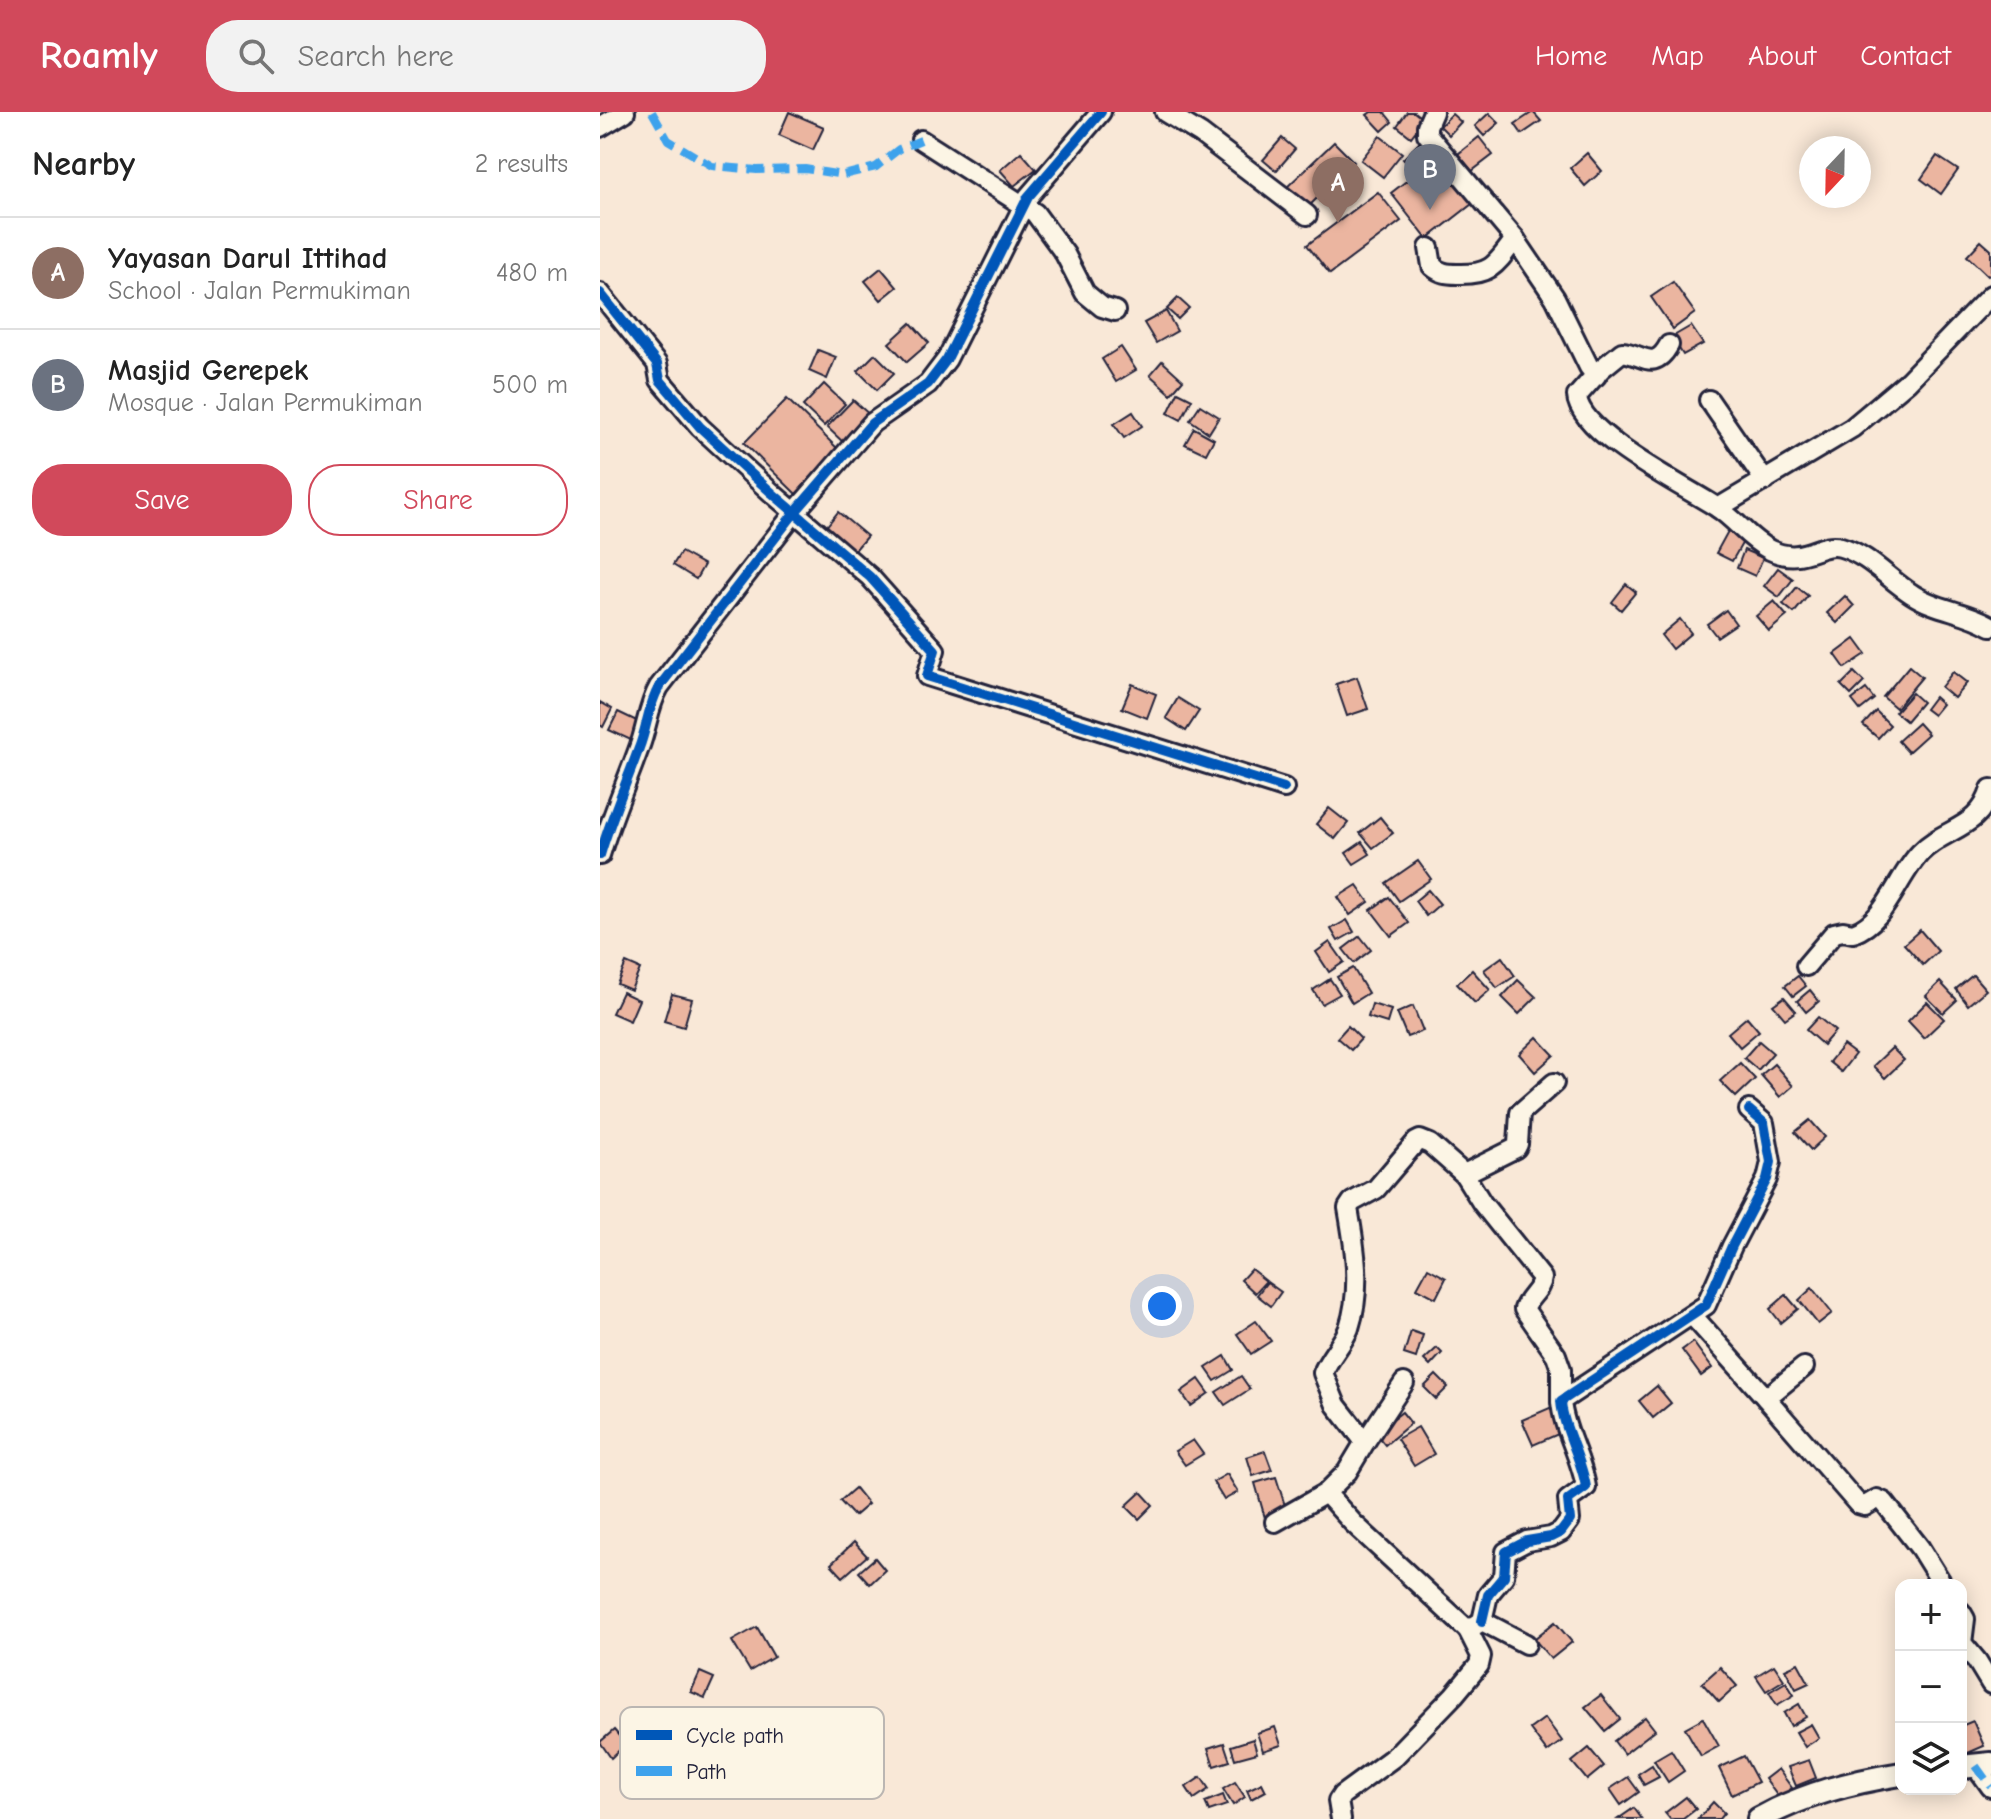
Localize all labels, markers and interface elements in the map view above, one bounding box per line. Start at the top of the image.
search box [206,20,766,92]
text: Roamly [40,34,158,78]
icon: search [234,34,278,78]
text: Search here [298,39,454,74]
text: Home [1535,40,1607,72]
text: Map [1651,40,1704,72]
text: About [1748,40,1816,72]
text: Contact [1860,40,1951,72]
north arrow [1799,136,1871,208]
text: Nearby [32,144,135,184]
pin: B [1404,144,1456,210]
text: 2 results [475,149,568,179]
pin: A [1312,157,1364,223]
text: Yayasan Darul Ittihad [108,241,388,276]
text: A [51,258,65,288]
text: 480 m [496,258,568,288]
text: School · Jalan Permukiman [108,276,411,306]
text: Masjid Gerepek [108,353,308,388]
text: B [50,370,66,400]
text: 500 m [492,370,568,400]
text: Mosque · Jalan Permukiman [108,388,423,418]
button: Save [32,464,292,536]
button: Share [308,464,568,536]
your location [1142,1286,1182,1326]
map controls [1895,1579,1967,1795]
button: + [1895,1579,1967,1651]
button: − [1895,1651,1967,1723]
legend [620,1707,884,1799]
text: Cycle path [686,1723,784,1749]
button: layers [1895,1723,1967,1795]
text: Path [686,1759,727,1785]

